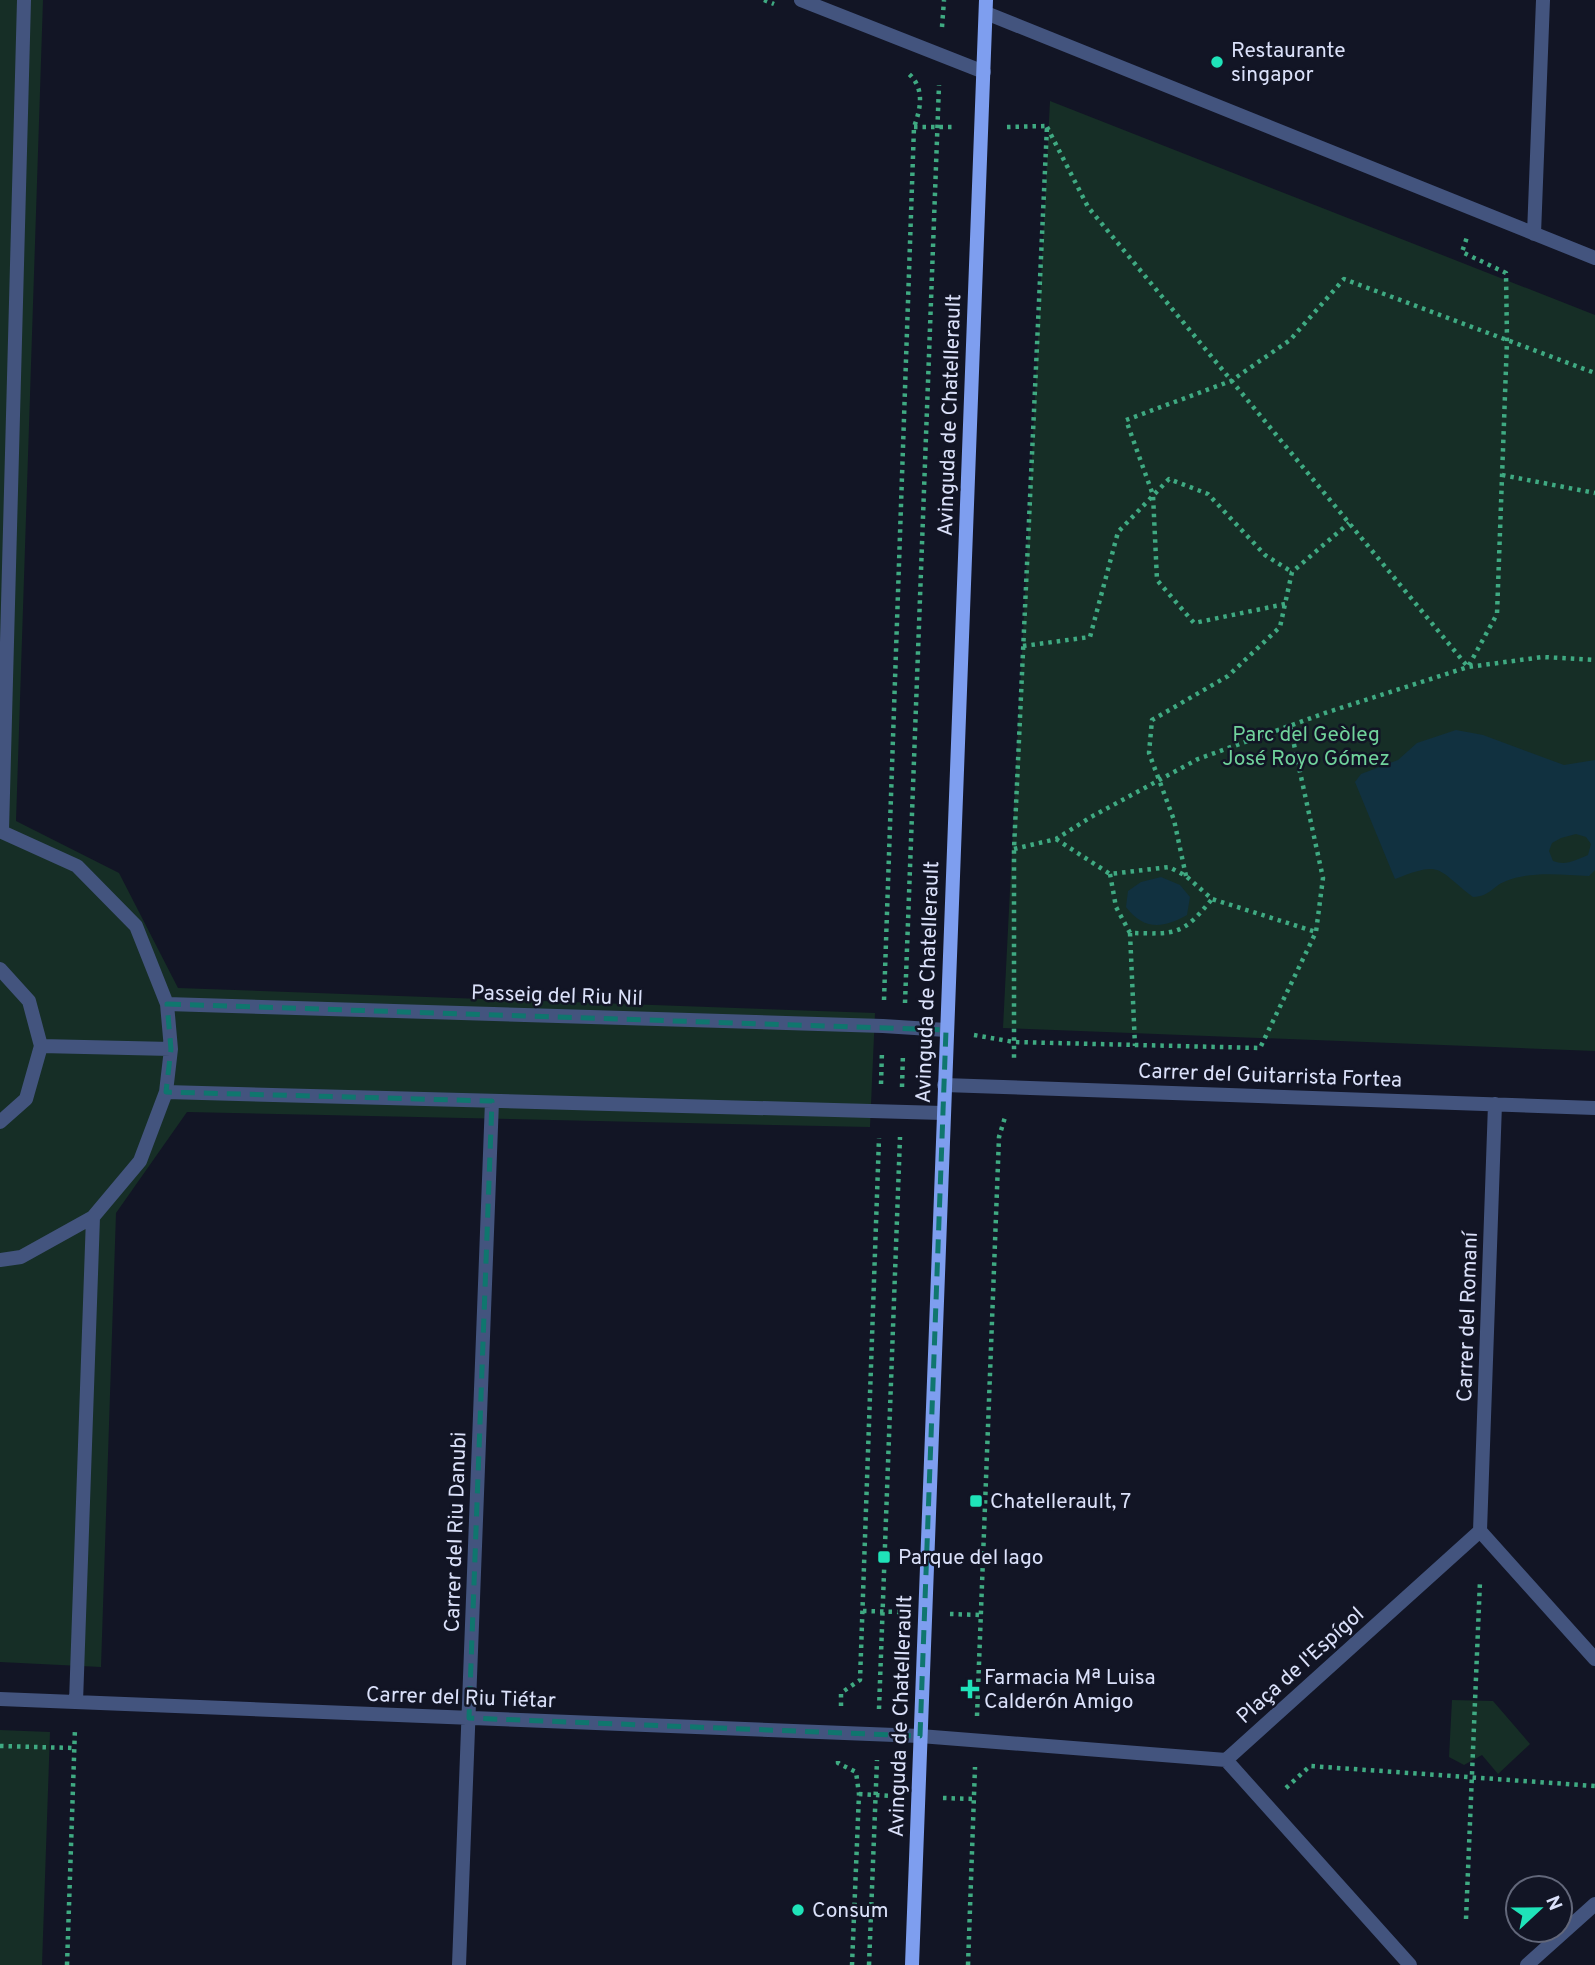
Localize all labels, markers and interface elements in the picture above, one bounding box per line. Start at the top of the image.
place label: Restaurante singapor [1231,38,1346,89]
marker: Restaurante singapor [1209,54,1225,70]
street label: Avinguda de Chatellerault [933,293,968,537]
park label: Parc del Geòleg José Royo Gómez [1222,722,1390,773]
street label: Avinguda de Chatellerault [911,860,946,1104]
street label: Passeig del Riu Nil [471,980,643,1013]
street label: Carrer del Guitarrista Fortea [1137,1058,1403,1095]
street label: Carrer del Romaní [1452,1230,1485,1403]
street label: Carrer del Riu Danubi [440,1431,473,1633]
place label: Chatellerault, 7 [990,1489,1131,1516]
marker: Chatellerault, 7 [968,1493,984,1509]
place label: Parque del lago [898,1545,1043,1572]
marker: Parque del lago [876,1549,892,1565]
street label: Avinguda de Chatellerault [884,1594,919,1838]
street label: Plaça de l'Espígol [1232,1602,1370,1731]
place label: Farmacia Mª Luisa Calderón Amigo [984,1665,1155,1716]
marker: Farmacia Mª Luisa Calderón Amigo [962,1681,978,1697]
street label: Carrer del Riu Tiétar [365,1682,556,1715]
north arrow [1504,1874,1574,1944]
text: N [1539,1893,1567,1914]
place label: Consum [812,1898,889,1925]
marker: Consum [790,1902,806,1918]

